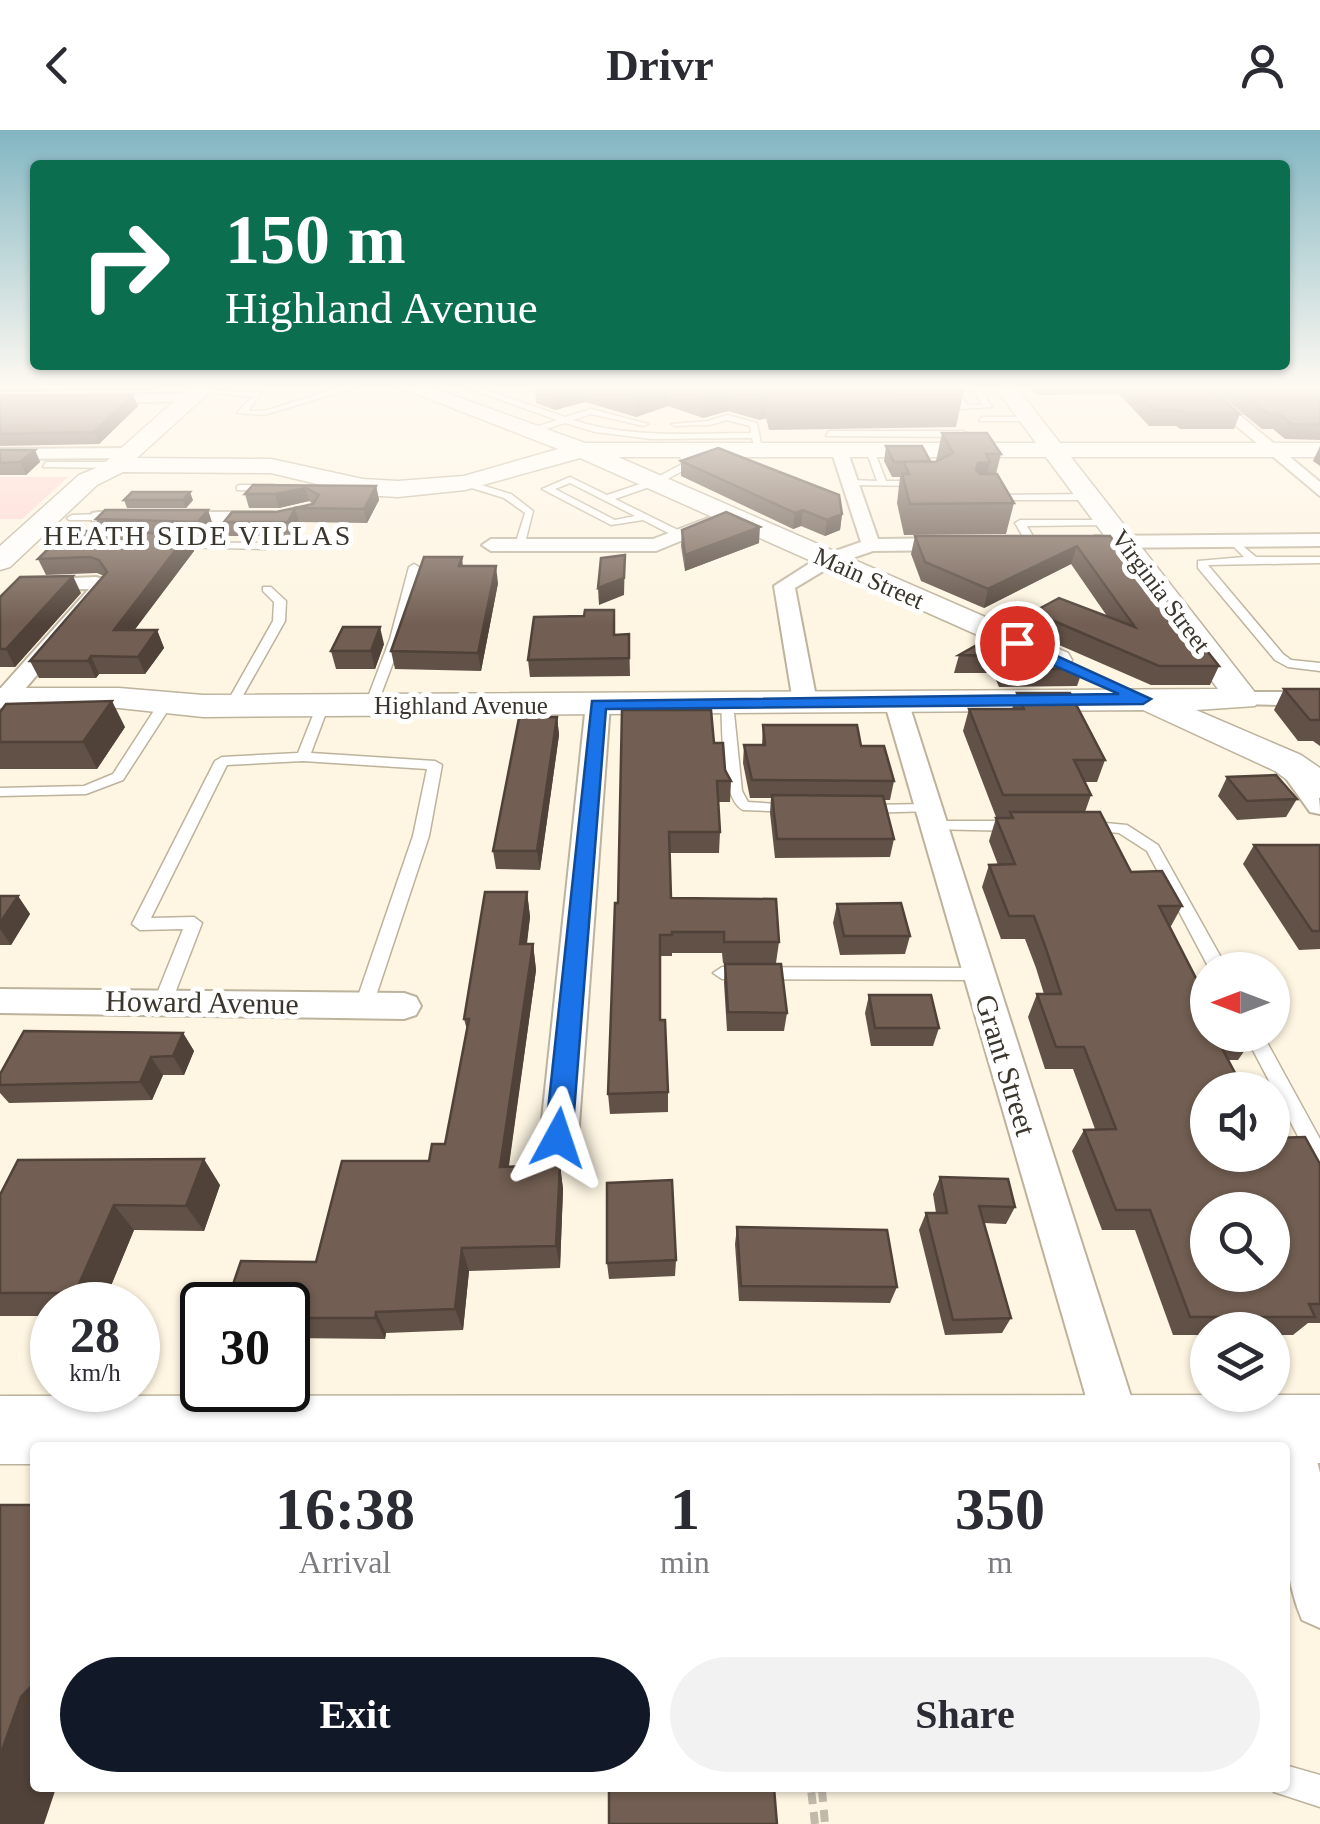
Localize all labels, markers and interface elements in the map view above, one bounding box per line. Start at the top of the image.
icon: back [30,38,85,93]
icon: person [1235,38,1290,93]
text: Drivr [606,40,714,90]
icon: right [60,200,190,330]
text: 150 m [225,201,406,278]
text: Highland Avenue [225,283,538,333]
district label: HEATH SIDE VILLAS [43,520,353,551]
street label: Virginia Street [1106,525,1216,657]
street label: Main Street [810,542,928,614]
pin [975,601,1060,686]
icon: arrive [990,616,1045,671]
street label: Highland Avenue [374,692,548,719]
north arrow [1190,952,1290,1052]
map controls [1190,952,1290,1412]
street label: Howard Avenue [105,984,299,1020]
street label: Grant Street [969,990,1043,1140]
button: sound [1190,1072,1290,1172]
position arrow [506,1086,610,1190]
button: search [1190,1192,1290,1292]
speed limit sign: 30 [180,1282,310,1412]
text: 28 [70,1307,120,1363]
button: layers [1190,1312,1290,1412]
text: km/h [69,1359,121,1386]
text: 16:38 [275,1476,415,1542]
text: 1 [670,1476,700,1542]
text: 350 [955,1476,1045,1542]
text: Arrival [299,1544,391,1580]
text: min [660,1544,710,1580]
text: m [987,1544,1012,1580]
button: Exit [60,1657,650,1772]
button: Share [670,1657,1260,1772]

